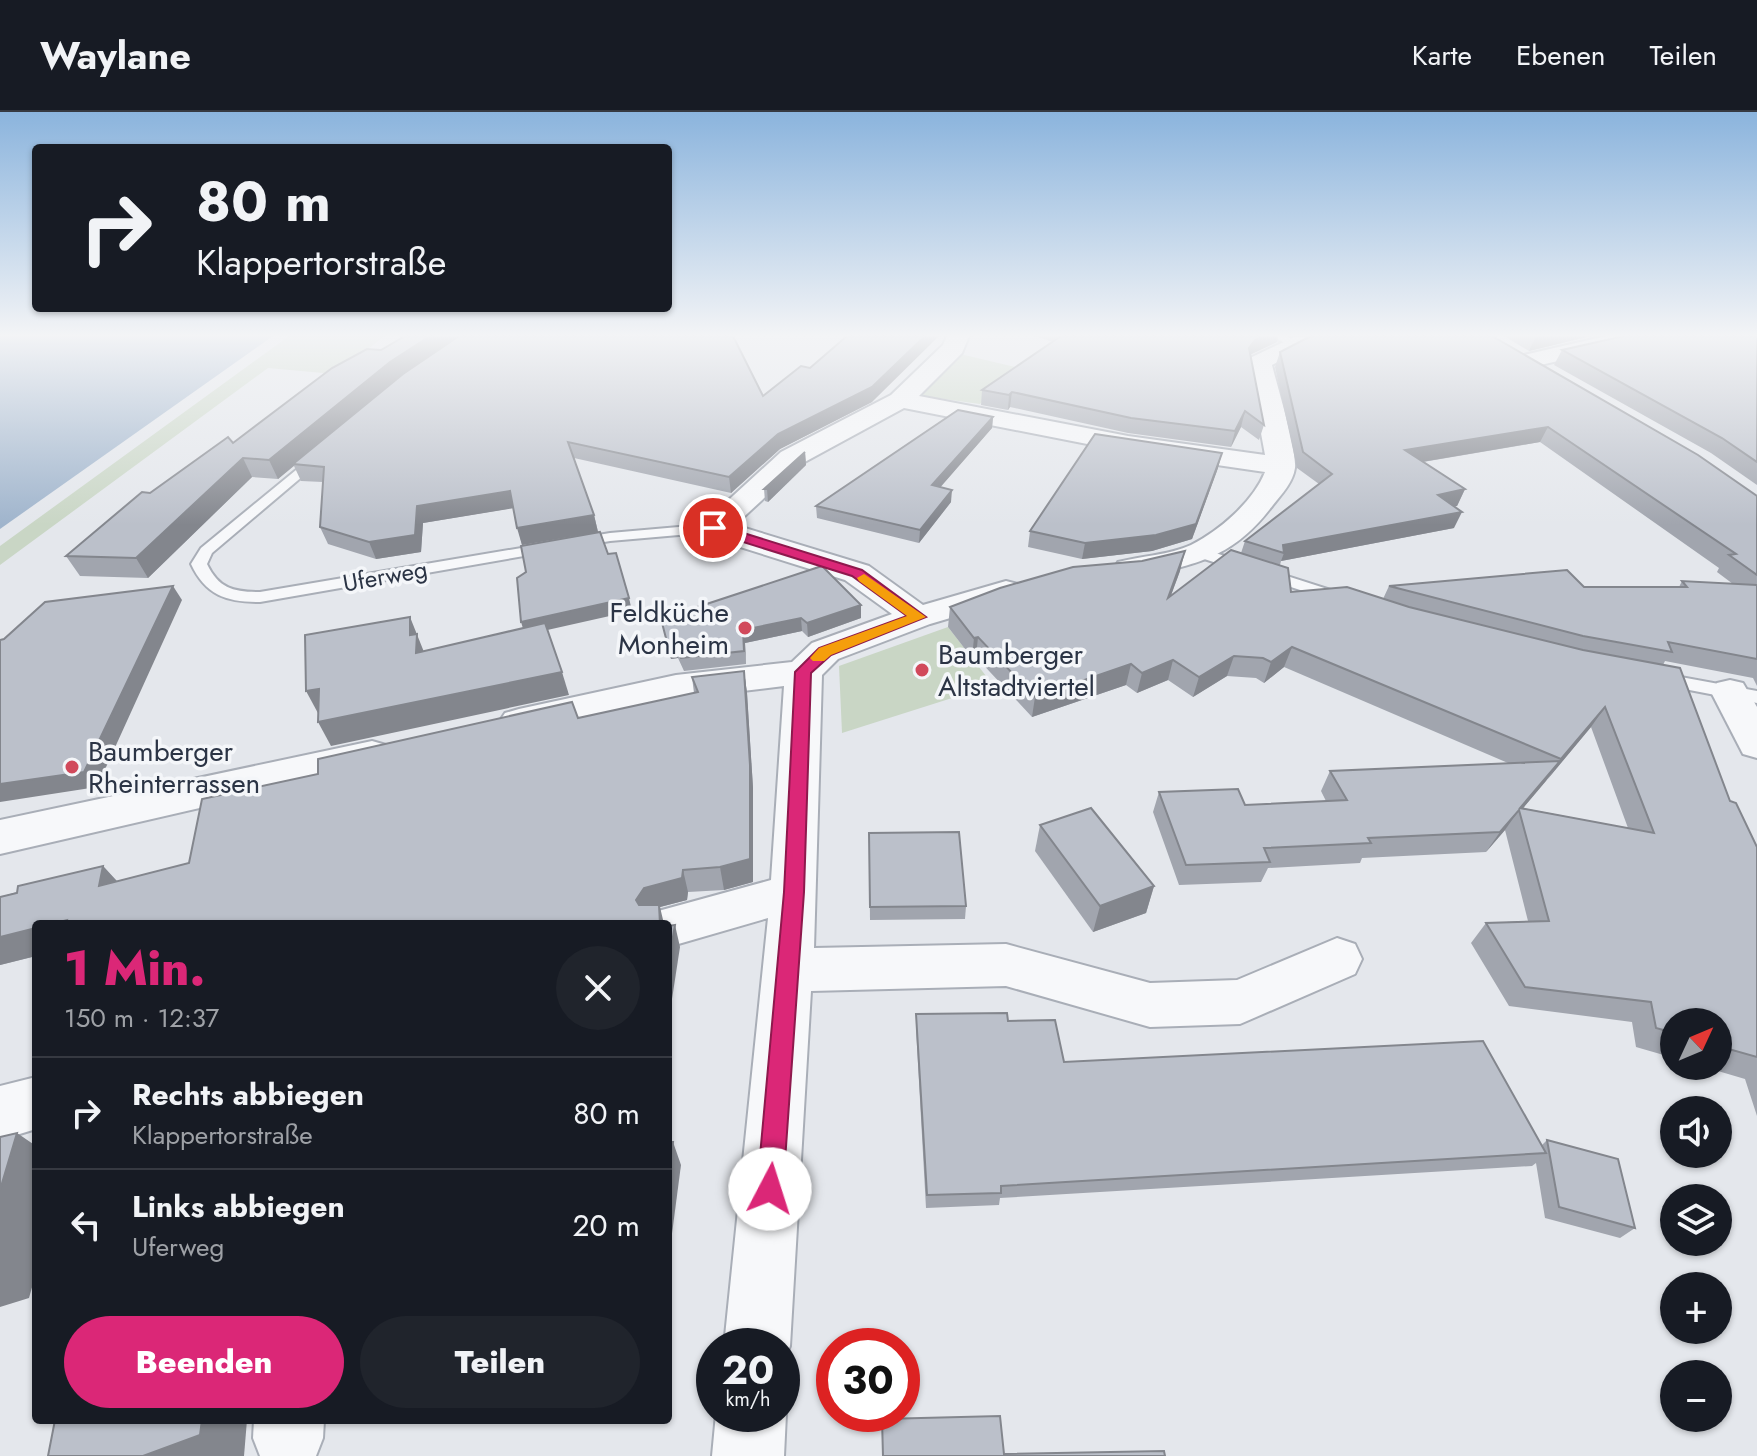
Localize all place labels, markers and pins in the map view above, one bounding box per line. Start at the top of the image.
pin [679,494,747,562]
place label: Feldküche Monheim [609,592,729,665]
marker: Feldküche Monheim [736,619,754,637]
place label: Baumberger Altstadtviertel [938,634,1095,707]
marker: Baumberger Altstadtviertel [913,661,931,679]
place label: Baumberger Rheinterrassen [88,731,260,804]
marker: Baumberger Rheinterrassen [63,758,81,776]

